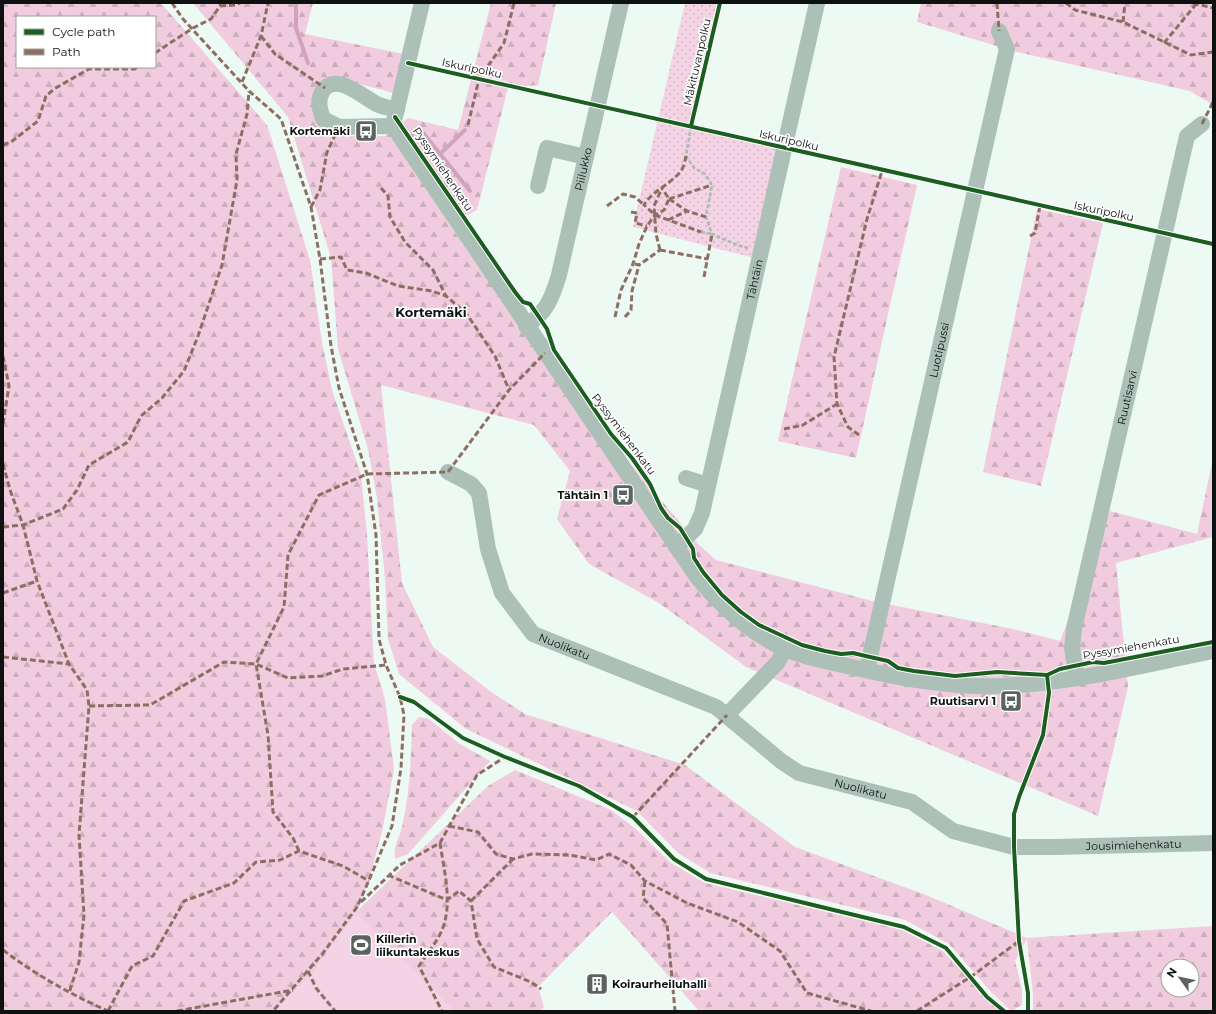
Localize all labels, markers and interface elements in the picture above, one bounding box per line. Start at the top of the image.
legend [16,16,156,68]
street label: Mäkituvanpolku [680,17,714,107]
text: Cycle path [52,24,115,39]
text: Path [52,44,81,59]
street label: Iskuripolku [441,55,503,81]
bus stop icon: Kortemäki [353,118,379,144]
place label: Kortemäki [290,124,350,138]
street label: Pyssymiehenkatu [410,124,476,214]
street label: Iskuripolku [758,126,820,154]
street label: Piilukko [571,146,595,192]
street label: Iskuripolku [1073,198,1135,224]
street label: Tähtäin [743,258,766,301]
district label: Kortemäki [395,304,467,320]
street label: Luotipussi [926,321,952,379]
street label: Ruutisarvi [1114,369,1140,426]
street label: Pyssymiehenkatu [589,391,659,477]
bus stop icon: Tähtäin 1 [610,482,636,508]
place label: Tähtäin 1 [557,488,608,502]
street label: Nuolikatu [537,630,592,663]
street label: Pyssymiehenkatu [1081,632,1181,662]
bus stop icon: Ruutisarvi 1 [998,688,1024,714]
place label: Ruutisarvi 1 [930,694,996,708]
street label: Nuolikatu [833,775,888,802]
street label: Jousimiehenkatu [1085,837,1182,853]
sports icon: Killerin liikuntakeskus [348,932,374,958]
place label: Killerin liikuntakeskus [376,932,460,959]
north arrow [1160,958,1200,998]
text: N [1163,965,1180,980]
building icon: Koiraurheiluhalli [584,971,610,997]
place label: Koiraurheiluhalli [612,977,707,991]

